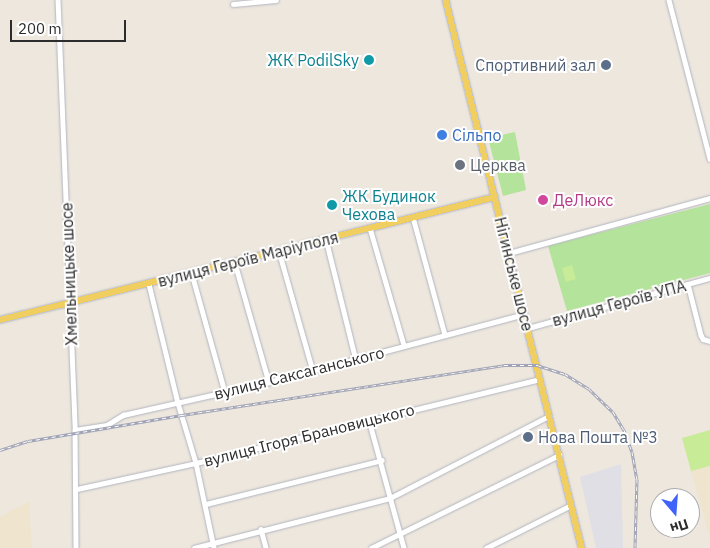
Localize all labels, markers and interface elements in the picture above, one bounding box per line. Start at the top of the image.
scale bar [12,10,129,42]
text: 200 m [18,19,62,38]
place label: ЖК PodilSky [267,50,359,70]
marker: ЖК PodilSky [363,54,375,66]
place label: Спортивний зал [475,55,596,75]
marker: Спортивний зал [600,59,612,71]
place label: Сільпо [452,125,501,145]
marker: Сільпо [436,129,448,141]
place label: Церква [470,155,526,175]
marker: Церква [454,159,466,171]
place label: ЖК Будинок Чехова [342,186,436,224]
place label: ДеЛюкс [553,190,613,210]
marker: ДеЛюкс [537,194,549,206]
marker: ЖК Будинок Чехова [326,199,338,211]
street label: Хмельницьке шосе [57,202,81,346]
street label: Нігинське шосе [491,215,537,333]
street label: вулиця Героїв Маріуполя [156,227,340,291]
street label: вулиця Героїв УПА [550,276,688,330]
street label: вулиця Саксаганського [212,343,386,403]
street label: вулиця Ігоря Брановицького [202,400,416,470]
place label: Нова Пошта №3 [538,427,658,447]
marker: Нова Пошта №3 [522,431,534,443]
north arrow [650,488,700,538]
text: Пн [668,515,691,538]

